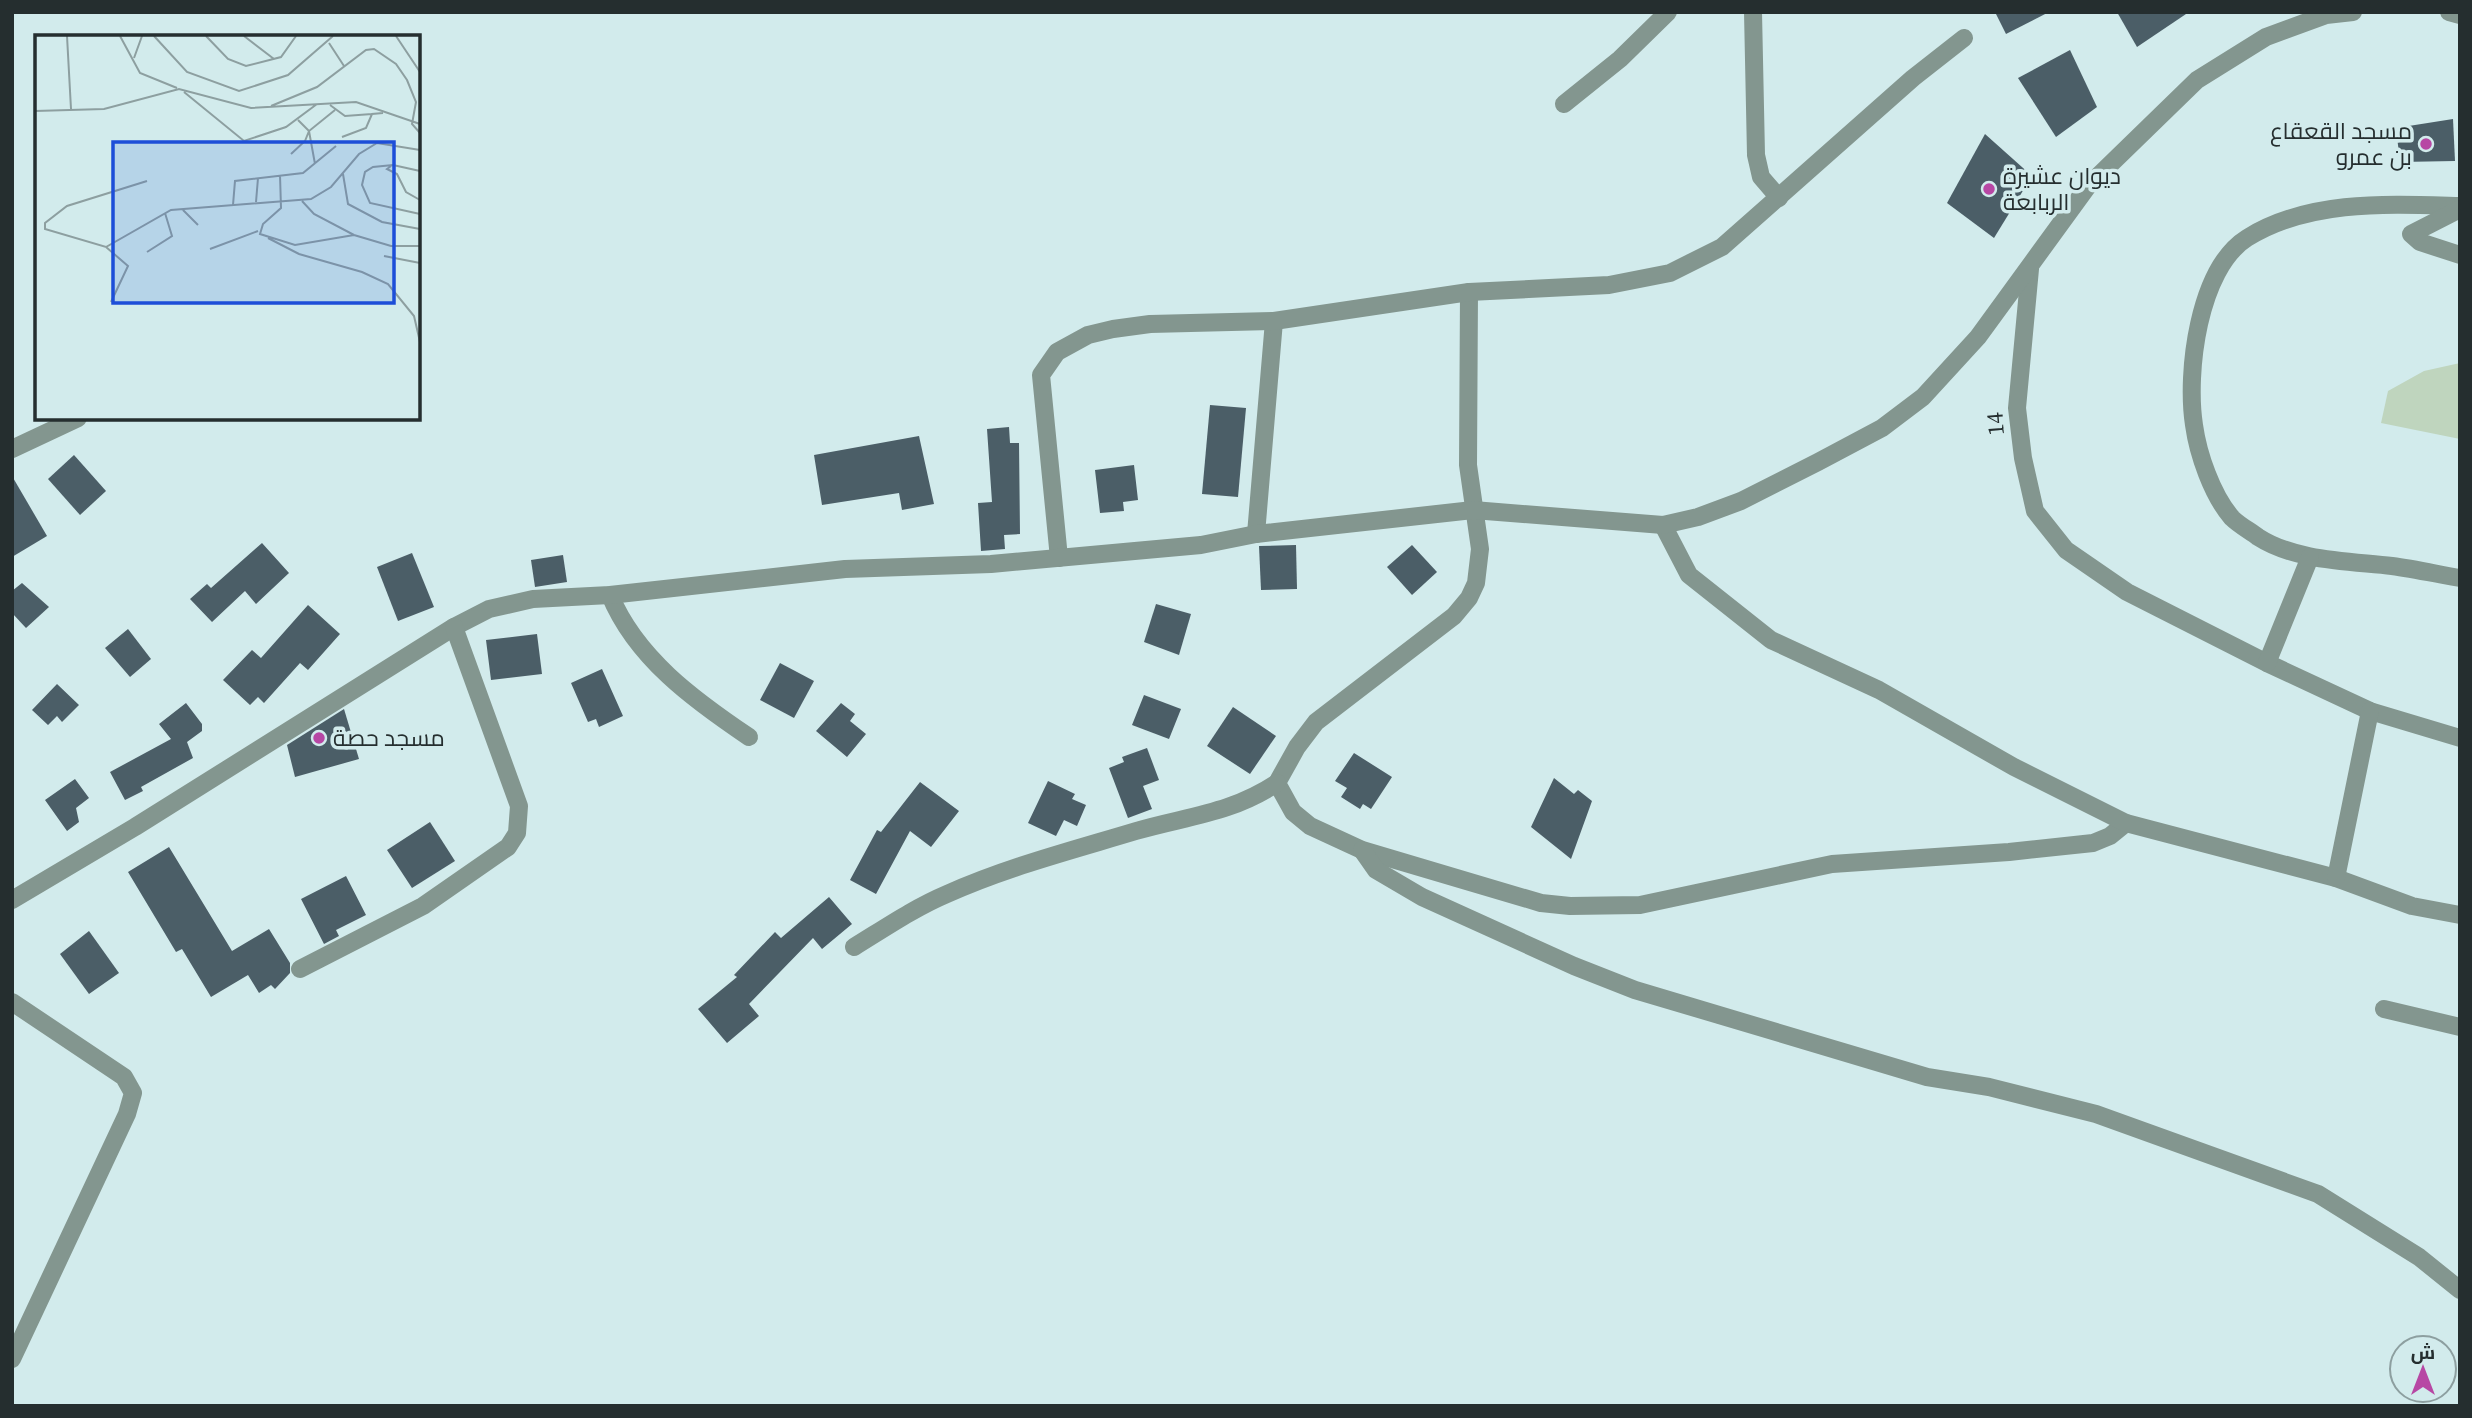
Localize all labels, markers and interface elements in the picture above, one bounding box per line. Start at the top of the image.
inset map [35,35,420,420]
place label: مسجد القعقاع بن عمرو [2270,115,2412,173]
marker: مسجد القعقاع بن عمرو [2418,136,2434,152]
place label: ديوان عشيرة الربابعة [2003,160,2121,218]
marker: ديوان عشيرة الربابعة [1981,181,1997,197]
street label: 14 [1978,411,2012,437]
place label: مسجد حصة [333,722,445,754]
marker: مسجد حصة [311,730,327,746]
north arrow [2388,1334,2458,1404]
text: ش [2411,1339,2435,1365]

